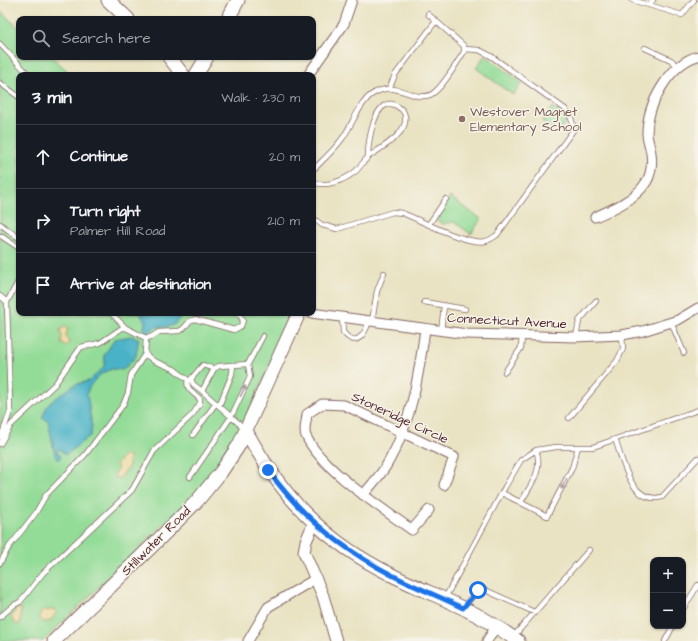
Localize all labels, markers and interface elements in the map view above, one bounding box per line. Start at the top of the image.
search box [16,16,316,60]
icon: search [30,27,52,49]
text: Search here [62,28,151,49]
text: 3 min [32,86,72,110]
text: Walk · 230 m [221,89,300,107]
place label: Westover Magnet Elementary School [470,103,582,137]
marker: Westover Magnet Elementary School [457,114,467,124]
icon: ahead [32,146,54,168]
text: Continue [70,146,128,167]
text: 20 m [269,148,300,166]
text: Turn right [70,201,141,222]
icon: right [32,210,54,232]
text: 210 m [267,212,300,230]
text: Palmer Hill Road [70,222,165,240]
icon: arrive [32,274,54,296]
text: Arrive at destination [70,274,211,295]
street label: Connecticut Avenue [447,309,567,333]
one-way arrow [240,385,247,397]
street label: Stoneridge Circle [348,388,451,449]
route end [259,461,277,479]
one-way arrow [560,477,567,489]
street label: Stillwater Road [117,502,195,580]
map controls [650,557,686,629]
button: + [650,557,686,593]
route start [469,581,487,599]
button: − [650,593,686,629]

